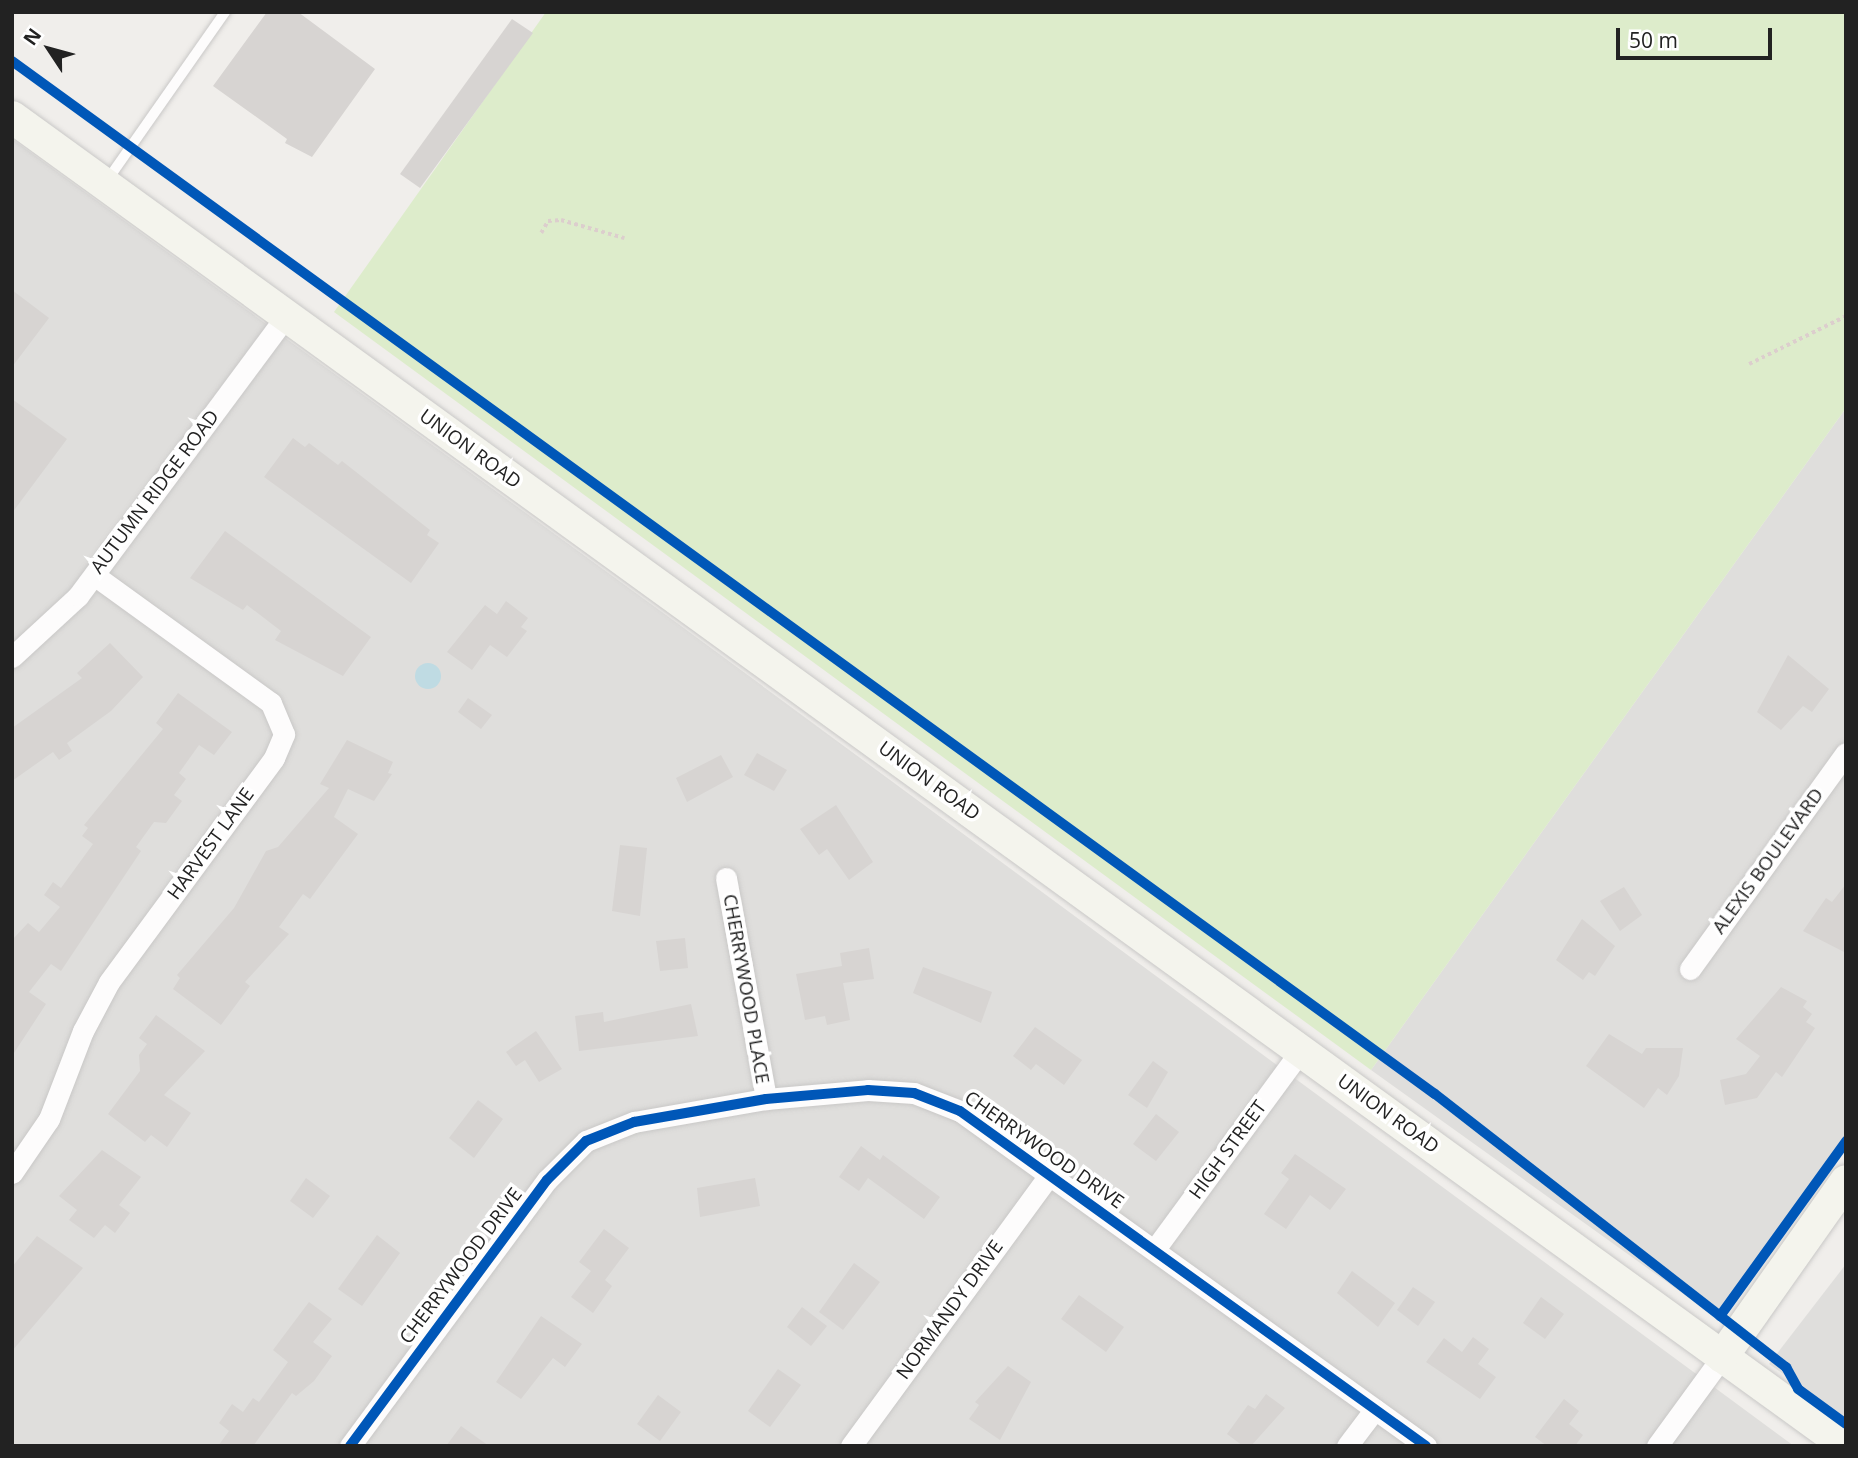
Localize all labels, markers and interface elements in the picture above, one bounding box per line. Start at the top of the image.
north arrow [14,14,84,84]
scale bar [1620,14,1776,58]
text: N [17,23,47,51]
text: 50 m [1629,26,1678,54]
street label: UNION ROAD [415,405,525,493]
street label: AUTUMN RIDGE ROAD [86,406,224,578]
street label: UNION ROAD [874,737,984,825]
street label: HARVEST LANE [163,784,259,904]
street label: ALEXIS BOULEVARD [1708,784,1828,938]
street label: CHERRYWOOD PLACE [718,892,774,1086]
street label: UNION ROAD [1333,1070,1443,1158]
street label: CHERRYWOOD DRIVE [960,1086,1128,1214]
street label: HIGH STREET [1185,1096,1271,1204]
street label: CHERRYWOOD DRIVE [395,1184,527,1348]
street label: NORMANDY DRIVE [892,1236,1008,1384]

